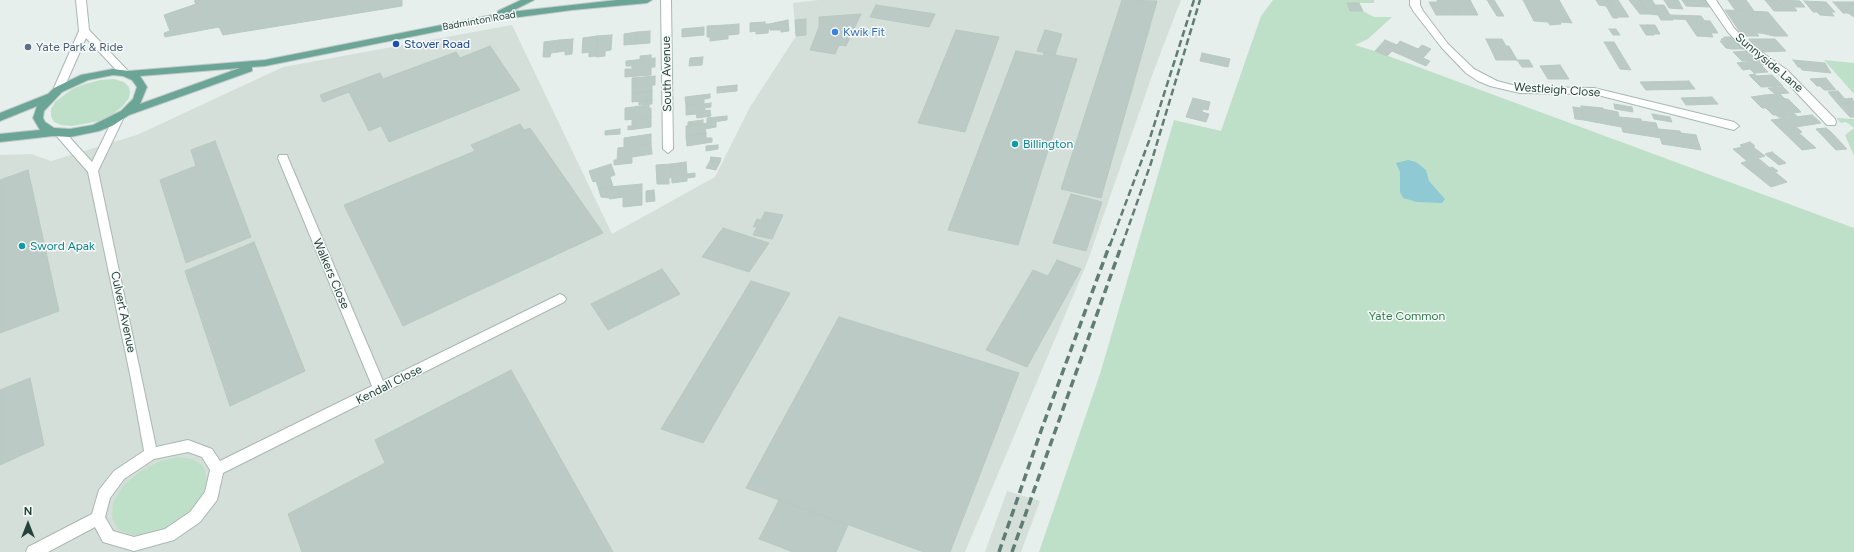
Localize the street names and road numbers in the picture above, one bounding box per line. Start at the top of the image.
street label: Badminton Road [441,9,517,33]
street label: Sunnyside Lane [1732,30,1806,96]
street label: South Avenue [659,36,675,112]
street label: Westleigh Close [1513,80,1601,100]
street label: Walkers Close [310,237,352,311]
street label: Culvert Avenue [107,270,139,354]
street label: Kendall Close [354,362,424,408]

